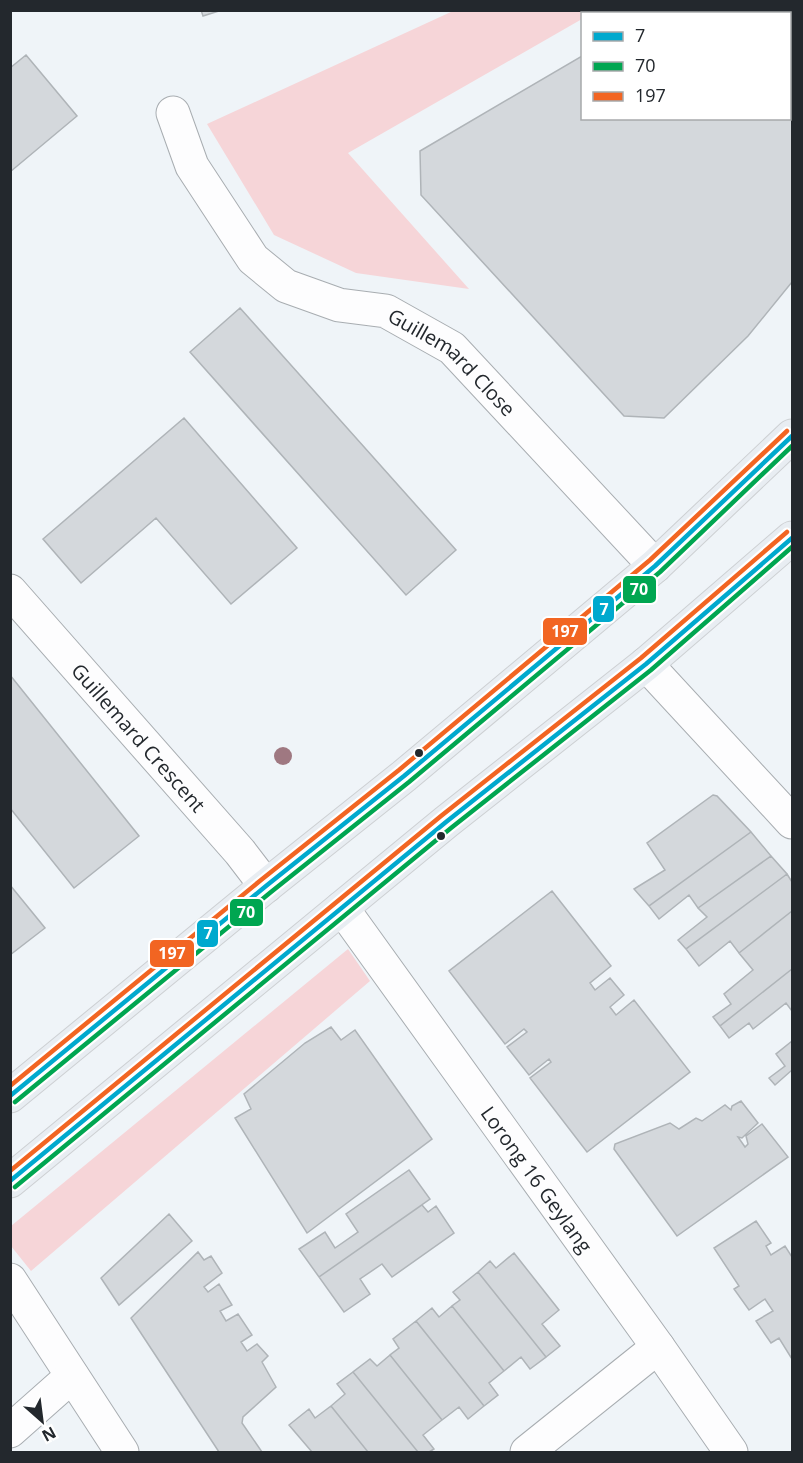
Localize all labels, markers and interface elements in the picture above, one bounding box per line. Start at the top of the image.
legend [581,12,791,120]
text: 7 [635,23,645,47]
text: 70 [635,53,656,77]
text: 197 [635,83,666,107]
street label: Guillemard Close [383,302,522,422]
line badge: 70 [622,575,657,604]
text: 70 [630,578,648,600]
line badge: 7 [592,595,615,623]
text: 7 [599,598,609,620]
line badge: 197 [542,617,588,646]
text: 197 [551,620,579,642]
street label: Guillemard Crescent [66,657,212,818]
unlabelled marker [413,747,425,759]
unlabelled marker [435,830,447,842]
line badge: 70 [229,898,264,927]
text: 70 [237,901,255,923]
line badge: 7 [196,919,219,948]
text: 7 [203,922,213,944]
line badge: 197 [149,939,195,968]
text: 197 [158,942,186,964]
street label: Lorong 16 Geylang [475,1100,599,1258]
north arrow [12,1391,72,1451]
text: N [38,1421,60,1447]

